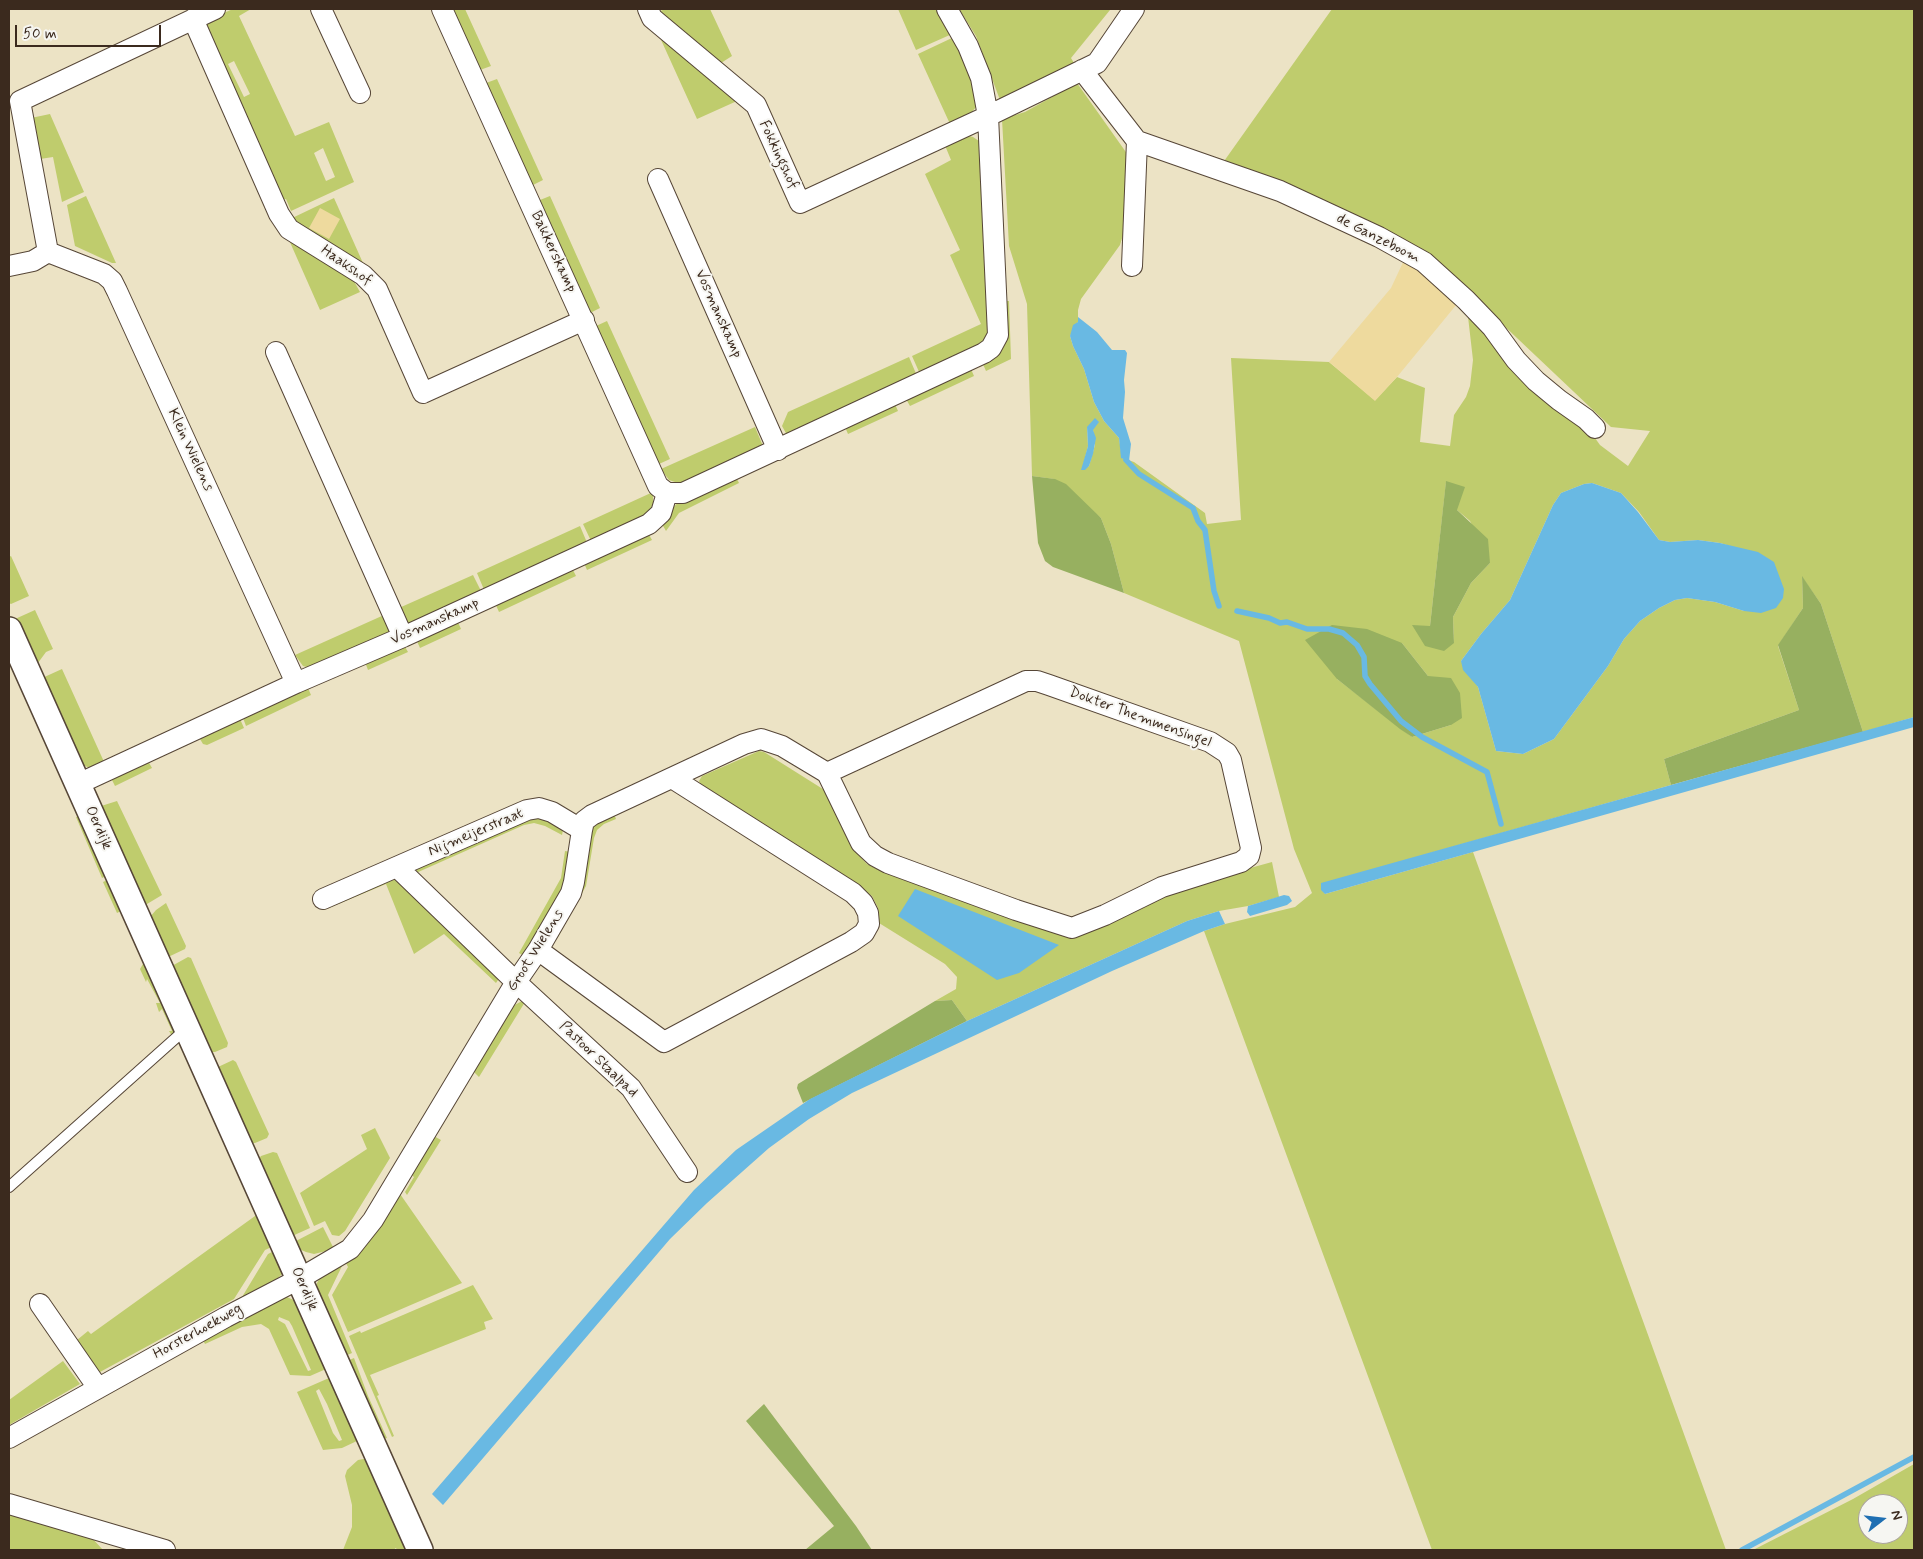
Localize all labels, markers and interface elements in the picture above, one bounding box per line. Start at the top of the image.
scale bar [18,15,164,47]
text: 50 m [23,24,57,44]
street label: Fokkingshof [754,118,802,192]
street label: Bakkerskamp [526,208,580,296]
street label: de Ganzeboom [1333,210,1423,268]
street label: Haakshof [317,242,375,290]
street label: Vosmanskamp [690,267,746,361]
street label: Klein Wielens [163,406,217,494]
street label: Vosmanskamp [388,594,482,650]
street label: Dokter Themmensingel [1067,684,1213,752]
street label: Oerdijk [80,803,116,853]
street label: Nijmeijerstraat [426,805,526,861]
street label: Groot Wielens [504,907,568,995]
street label: Pastoor Staalpad [555,1018,641,1102]
street label: Oerdijk [286,1264,322,1314]
street label: Horsterhoekweg [150,1300,246,1364]
north arrow [1858,1494,1908,1544]
text: N [1887,1508,1906,1522]

